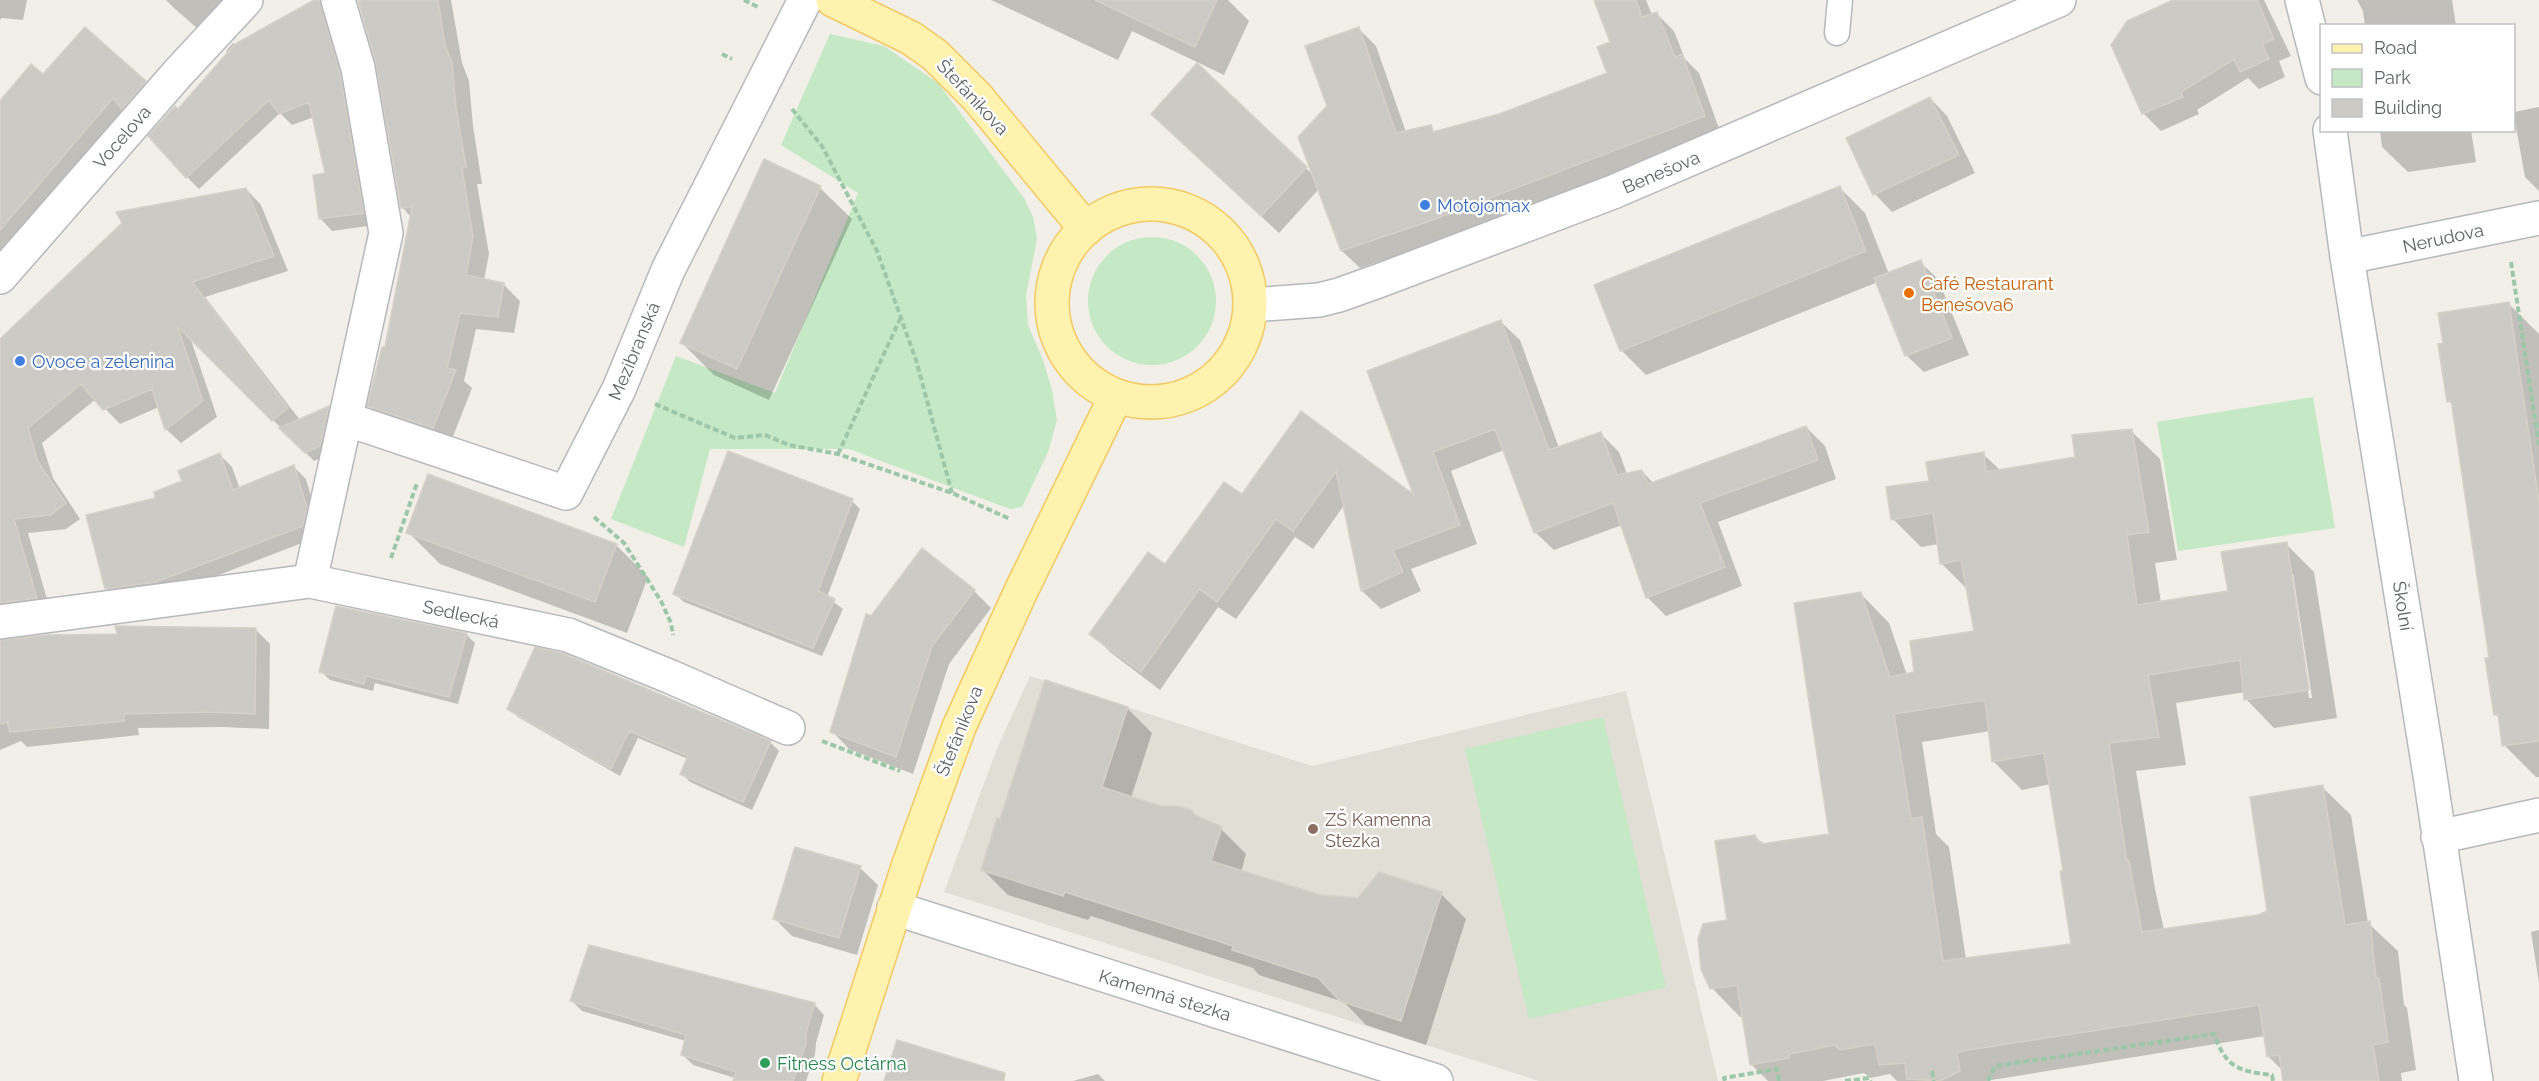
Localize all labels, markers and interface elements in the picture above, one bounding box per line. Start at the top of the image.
legend [2320,24,2515,132]
text: Road [2374,37,2417,58]
street label: Štefánikova [933,54,1014,139]
text: Park [2374,67,2411,88]
text: Building [2374,97,2442,118]
street label: Vocelova [89,101,155,173]
street label: Benešova [1619,146,1703,198]
place label: Motojomax [1437,195,1530,216]
marker: Motojomax [1418,198,1432,212]
street label: Nerudova [2401,219,2485,257]
place label: Café Restaurant Benešova6 [1921,273,2054,315]
marker: Café Restaurant Benešova6 [1902,286,1916,300]
street label: Mezibranská [604,299,664,403]
place label: Ovoce a zelenina [32,351,174,372]
marker: Ovoce a zelenina [13,354,27,368]
street label: Školní [2389,580,2418,632]
street label: Sedlecká [421,596,501,632]
street label: Štefánikova [930,682,987,779]
place label: ZŠ Kamenna Stezka [1325,808,1431,851]
marker: ZŠ Kamenna Stezka [1306,822,1320,836]
street label: Kamenná stezka [1096,965,1234,1025]
place label: Fitness Octárna [777,1053,906,1074]
marker: Fitness Octárna [758,1056,772,1070]

